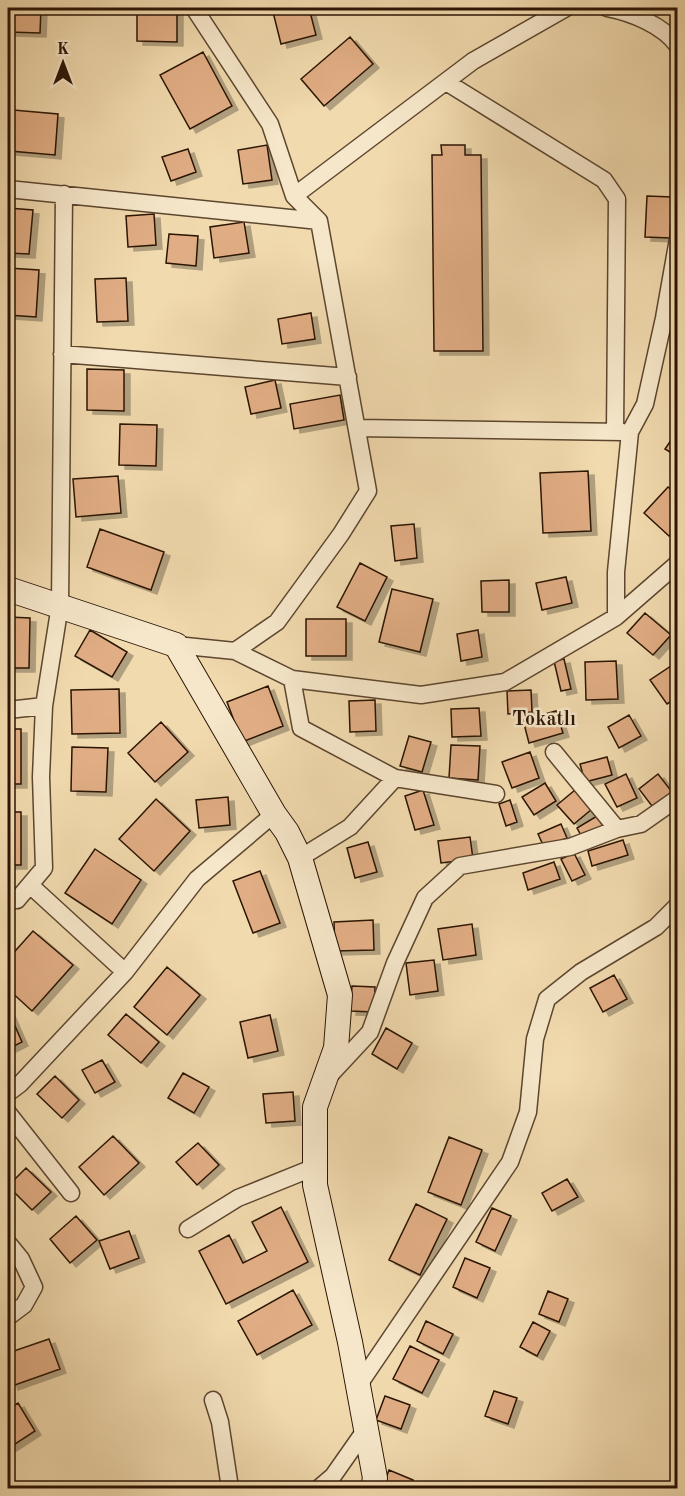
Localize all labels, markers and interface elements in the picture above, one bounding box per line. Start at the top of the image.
north arrow [33,33,93,93]
text: K [57,42,69,58]
district label: Tokatlı [512,710,576,730]

